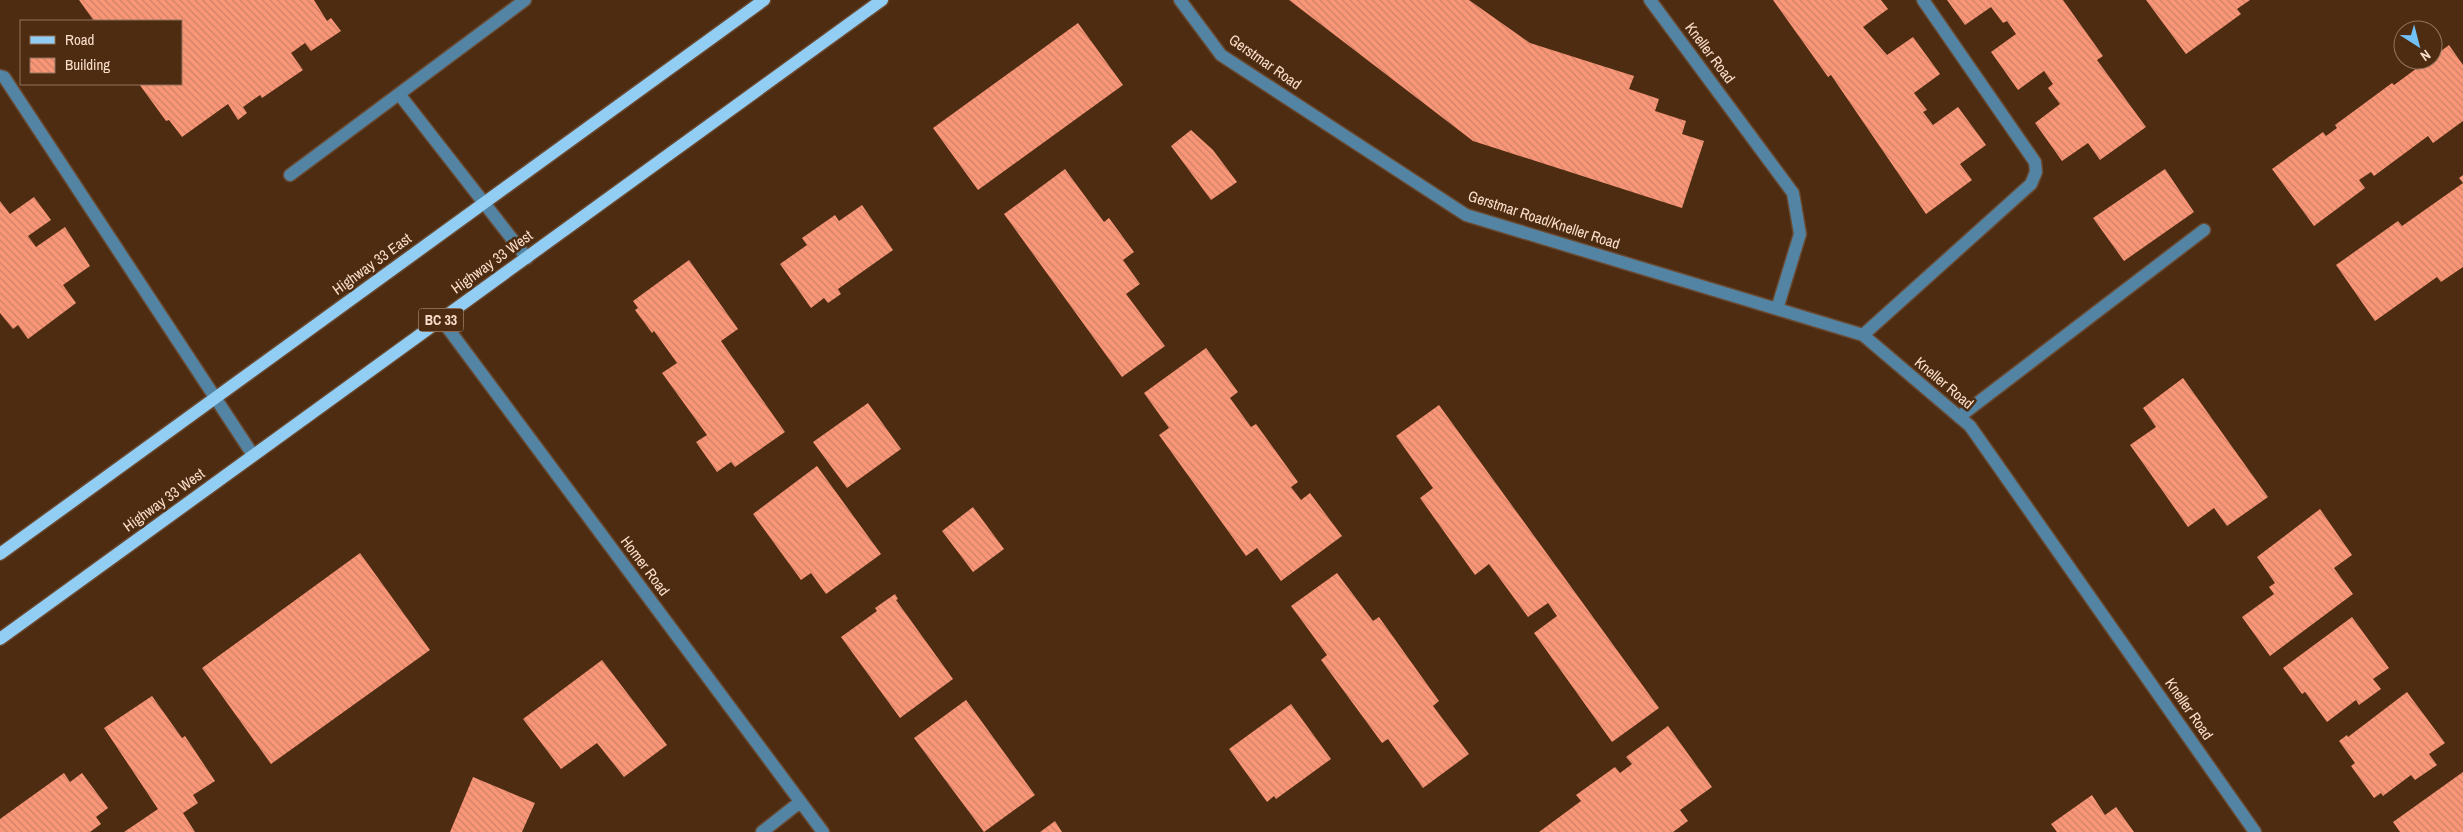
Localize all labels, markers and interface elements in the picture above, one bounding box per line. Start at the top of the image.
street label: Kneller Road [1681,18,1740,87]
legend [20,20,182,85]
north arrow [2393,20,2443,70]
text: Road [65,29,94,50]
street label: Gerstmar Road [1225,29,1306,94]
text: N [2417,46,2434,65]
text: Building [65,54,110,75]
street label: Gerstmar Road/Kneller Road [1465,185,1623,254]
street label: Highway 33 West [447,224,537,298]
street label: Highway 33 East [328,227,416,299]
road number: BC 33 [418,308,464,332]
street label: Kneller Road [1910,352,1978,414]
street label: Highway 33 West [119,462,209,536]
street label: Homer Road [616,532,675,600]
street label: Kneller Road [2160,674,2218,744]

